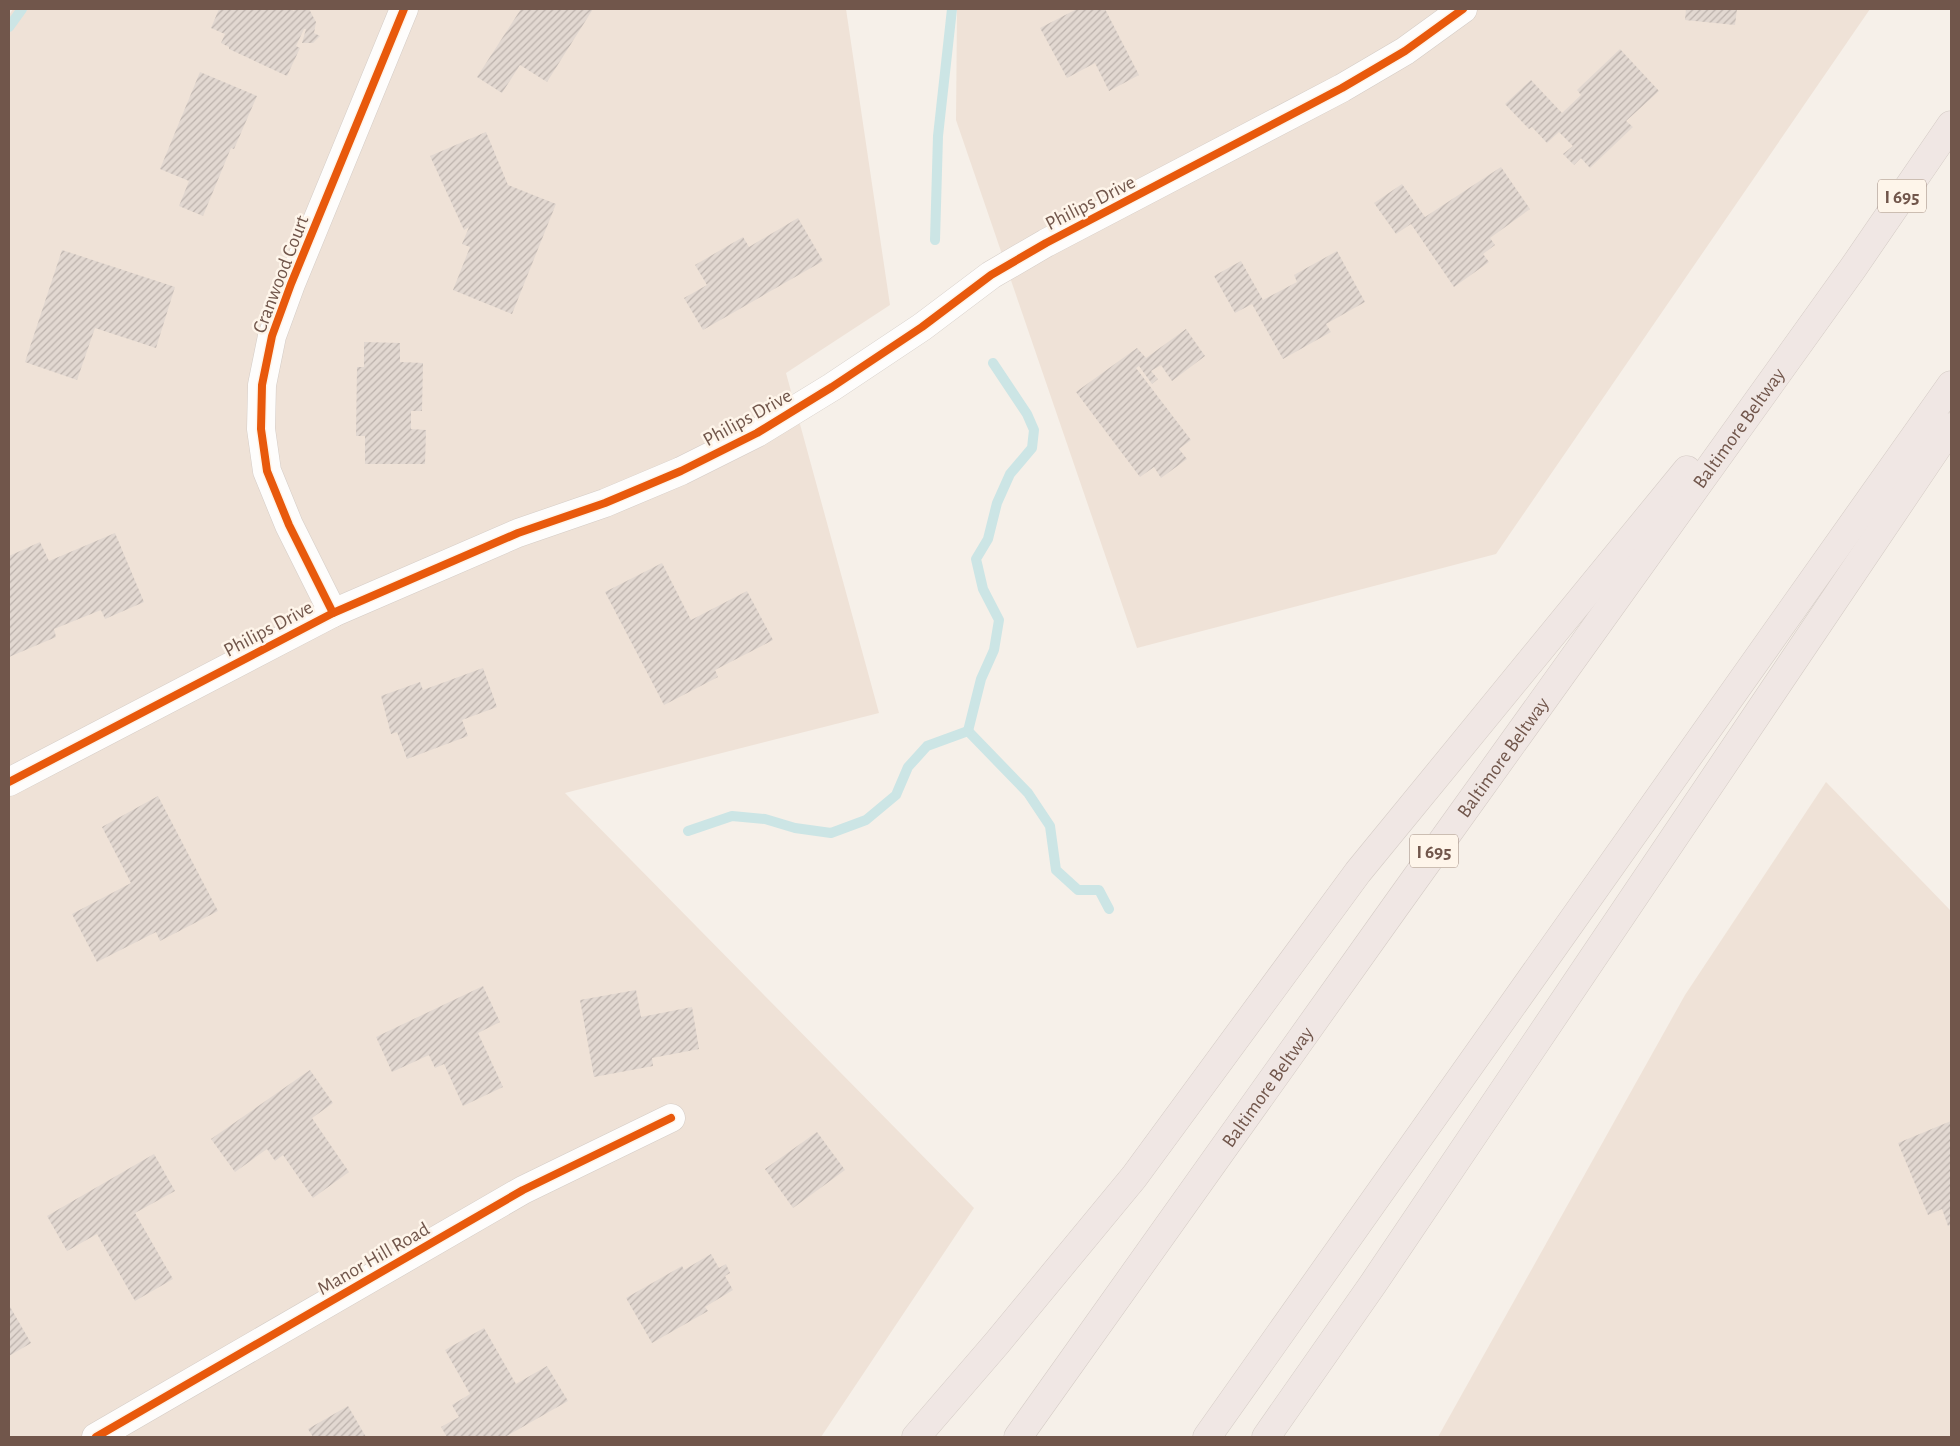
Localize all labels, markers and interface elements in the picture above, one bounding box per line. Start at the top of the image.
street label: Philips Drive [1042,172,1139,234]
road number: I 695 [1878,180,1926,212]
street label: Cranwood Court [249,212,313,336]
street label: Baltimore Beltway [1690,364,1789,492]
street label: Philips Drive [700,385,795,450]
street label: Philips Drive [221,597,316,661]
street label: Baltimore Beltway [1454,693,1553,821]
road number: I 695 [1410,834,1458,868]
street label: Baltimore Beltway [1219,1023,1318,1151]
street label: Manor Hill Road [314,1219,433,1299]

